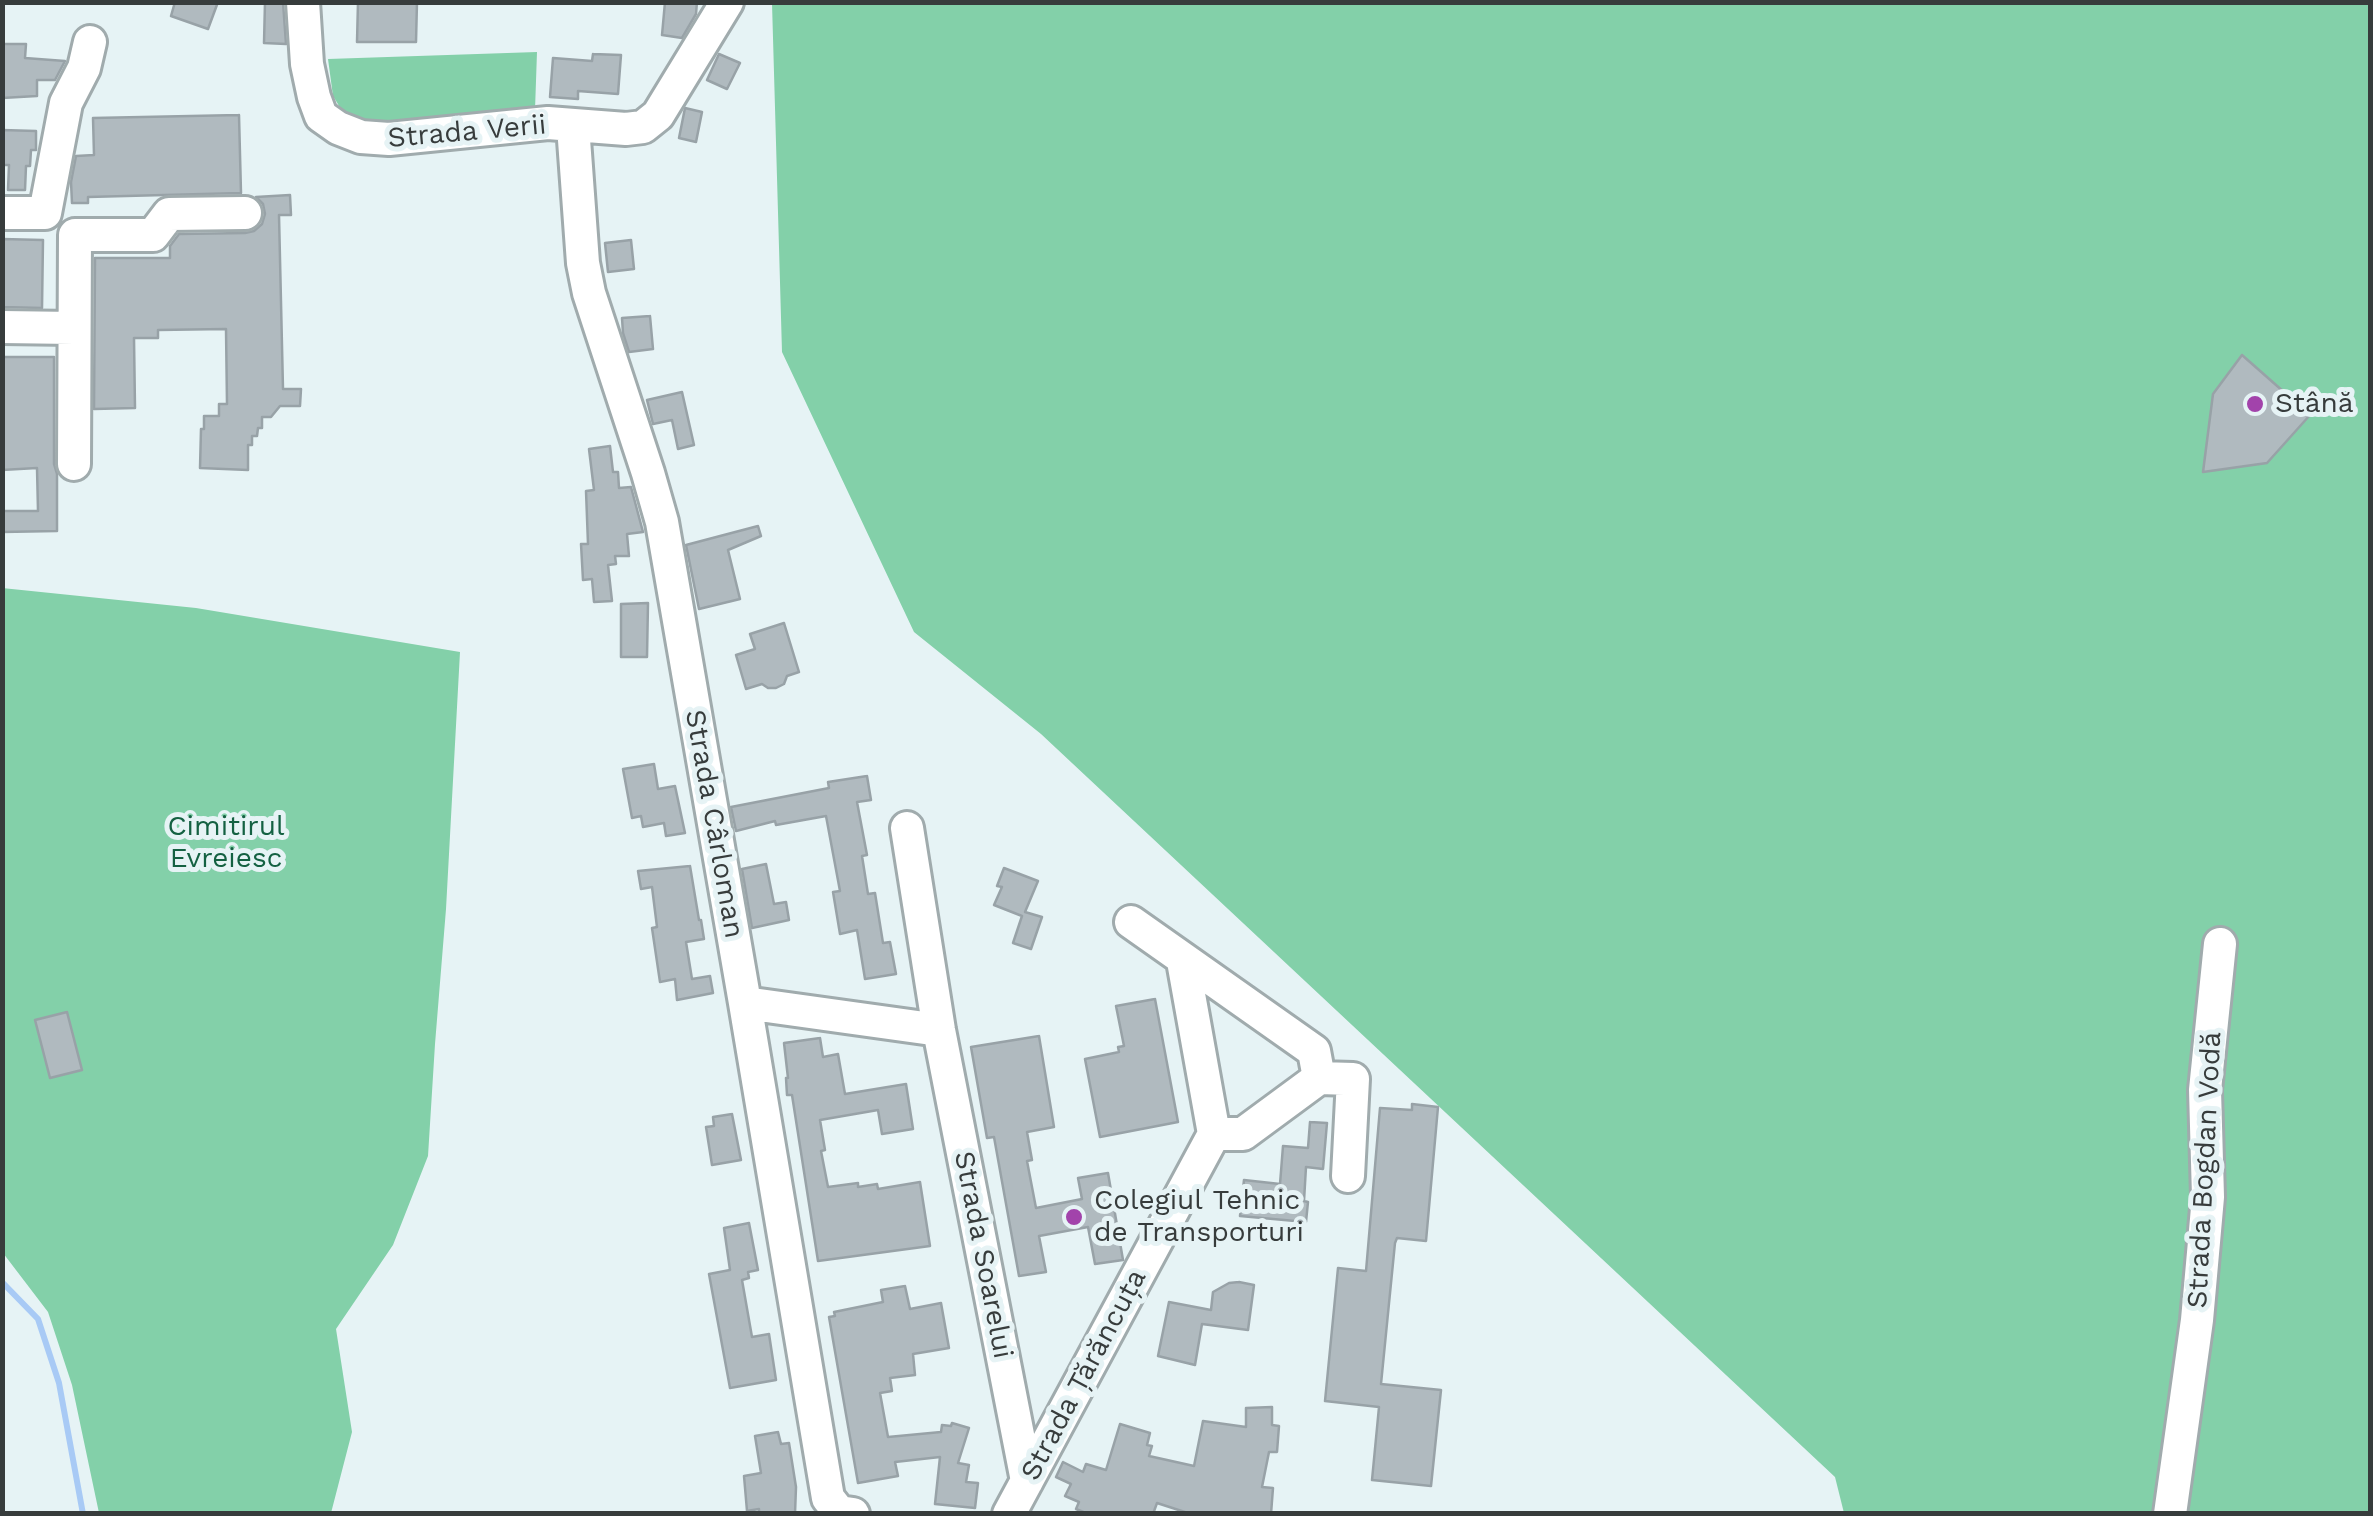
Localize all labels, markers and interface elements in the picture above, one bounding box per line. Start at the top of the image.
street label: Strada Verii [386,108,548,156]
place label: Stână [2275,387,2354,421]
marker: Stână [2244,393,2266,415]
street label: Strada Cârloman [677,707,751,941]
park label: Cimitirul Evreiesc [167,810,285,876]
street label: Strada Bogdan Vodă [2181,1031,2229,1309]
street label: Strada Soarelui [946,1148,1020,1362]
place label: Colegiul Tehnic de Transporturi [1094,1184,1304,1250]
marker: Colegiul Tehnic de Transporturi [1063,1206,1085,1228]
street label: Strada Țărăncuța [1014,1264,1154,1486]

